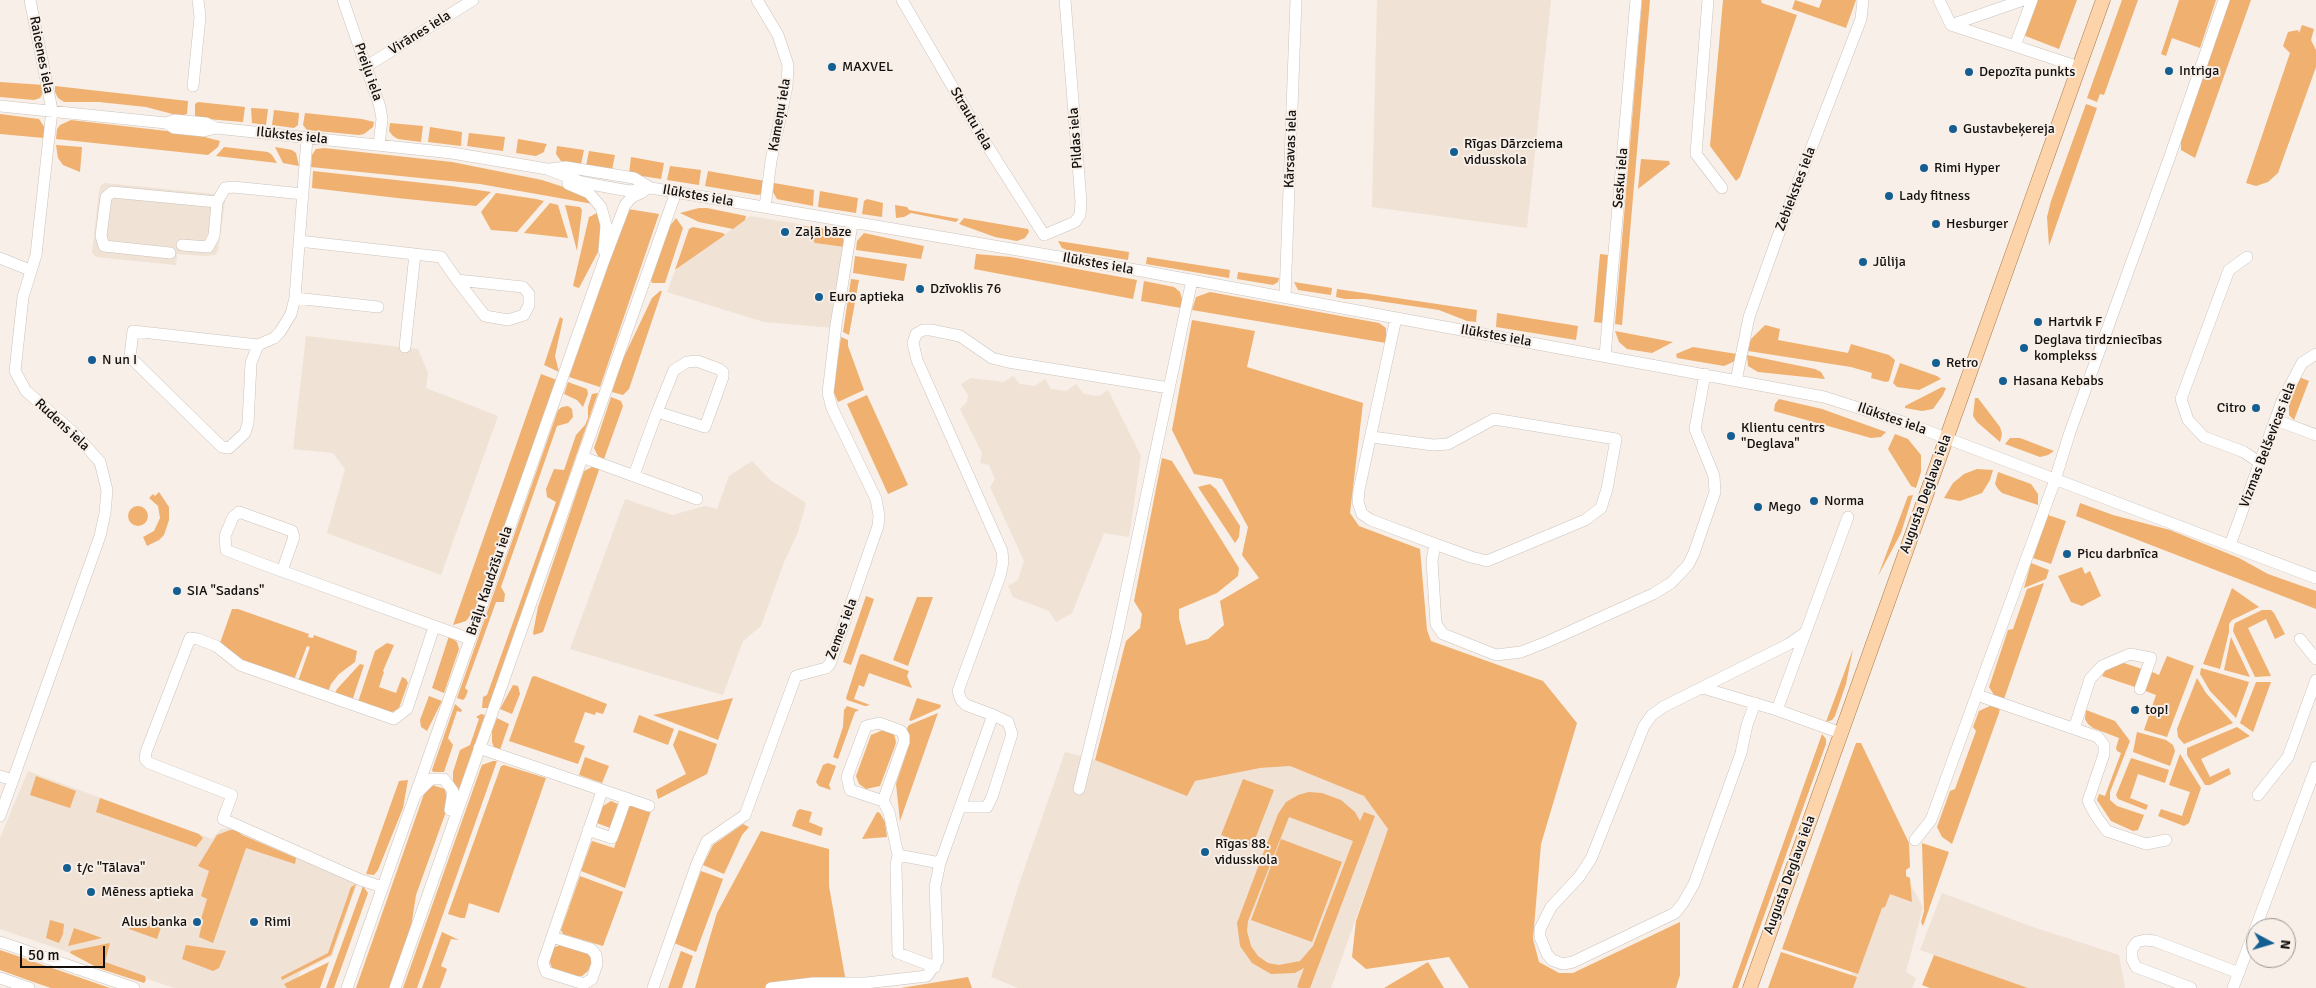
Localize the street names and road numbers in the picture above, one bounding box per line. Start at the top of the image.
street label: Virānes iela [386,7,454,59]
street label: Raicenes iela [25,15,57,95]
street label: Preiļu iela [350,41,386,103]
street label: Kameņu iela [765,77,795,153]
street label: Strautu iela [946,84,996,154]
street label: Pildas iela [1065,107,1087,169]
street label: Kārsavas iela [1281,110,1301,188]
street label: Ilūkstes iela [255,124,329,148]
street label: Zebiekstes iela [1772,145,1820,233]
street label: Sesku iela [1610,147,1632,209]
street label: Ilūkstes iela [661,181,735,211]
street label: Ilūkstes iela [1061,249,1135,279]
street label: Ilūkstes iela [1459,321,1533,351]
street label: Vizmas Belševicas iela [2236,380,2300,510]
street label: Rudens iela [31,395,93,455]
street label: Ilūkstes iela [1855,399,1929,439]
street label: Augusta Deglava iela [1897,432,1955,556]
street label: Brāļu Kaudzīšu iela [463,524,517,638]
street label: Zemes iela [823,596,861,662]
street label: Augusta Deglava iela [1761,813,1819,937]

